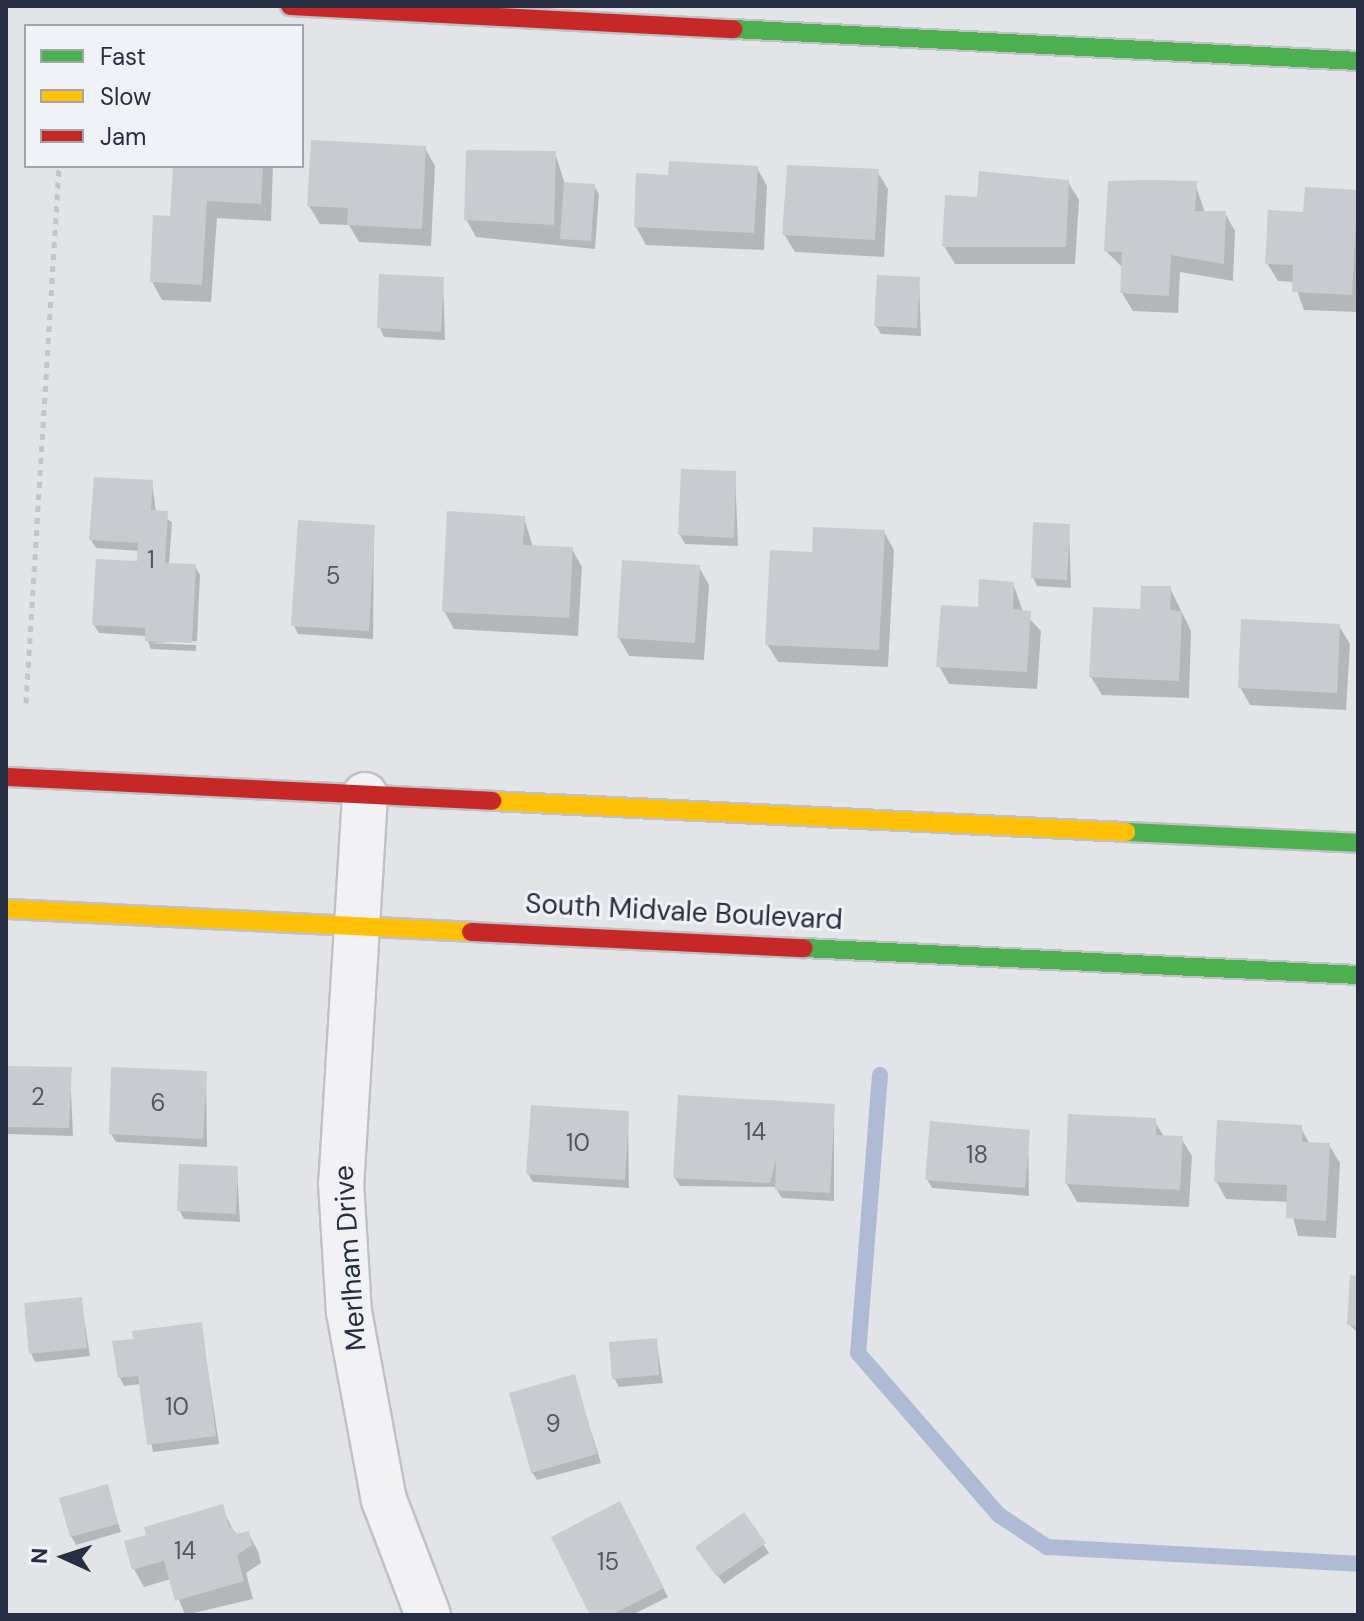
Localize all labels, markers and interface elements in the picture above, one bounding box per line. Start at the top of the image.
legend [24,24,304,168]
text: Fast [100,41,146,72]
text: Slow [100,81,151,112]
text: Jam [100,121,146,152]
house number: 1 [147,546,155,574]
house number: 5 [326,562,340,590]
street label: South Midvale Boulevard [524,887,844,937]
house number: 2 [31,1083,45,1111]
house number: 6 [150,1089,166,1117]
house number: 14 [744,1118,766,1146]
house number: 10 [566,1129,590,1157]
house number: 18 [966,1141,988,1169]
street label: Merlham Drive [327,1164,373,1352]
house number: 10 [165,1393,189,1421]
house number: 9 [545,1410,561,1438]
north arrow [24,1517,104,1597]
house number: 14 [174,1537,196,1565]
text: N [25,1547,54,1564]
house number: 15 [597,1548,619,1576]

